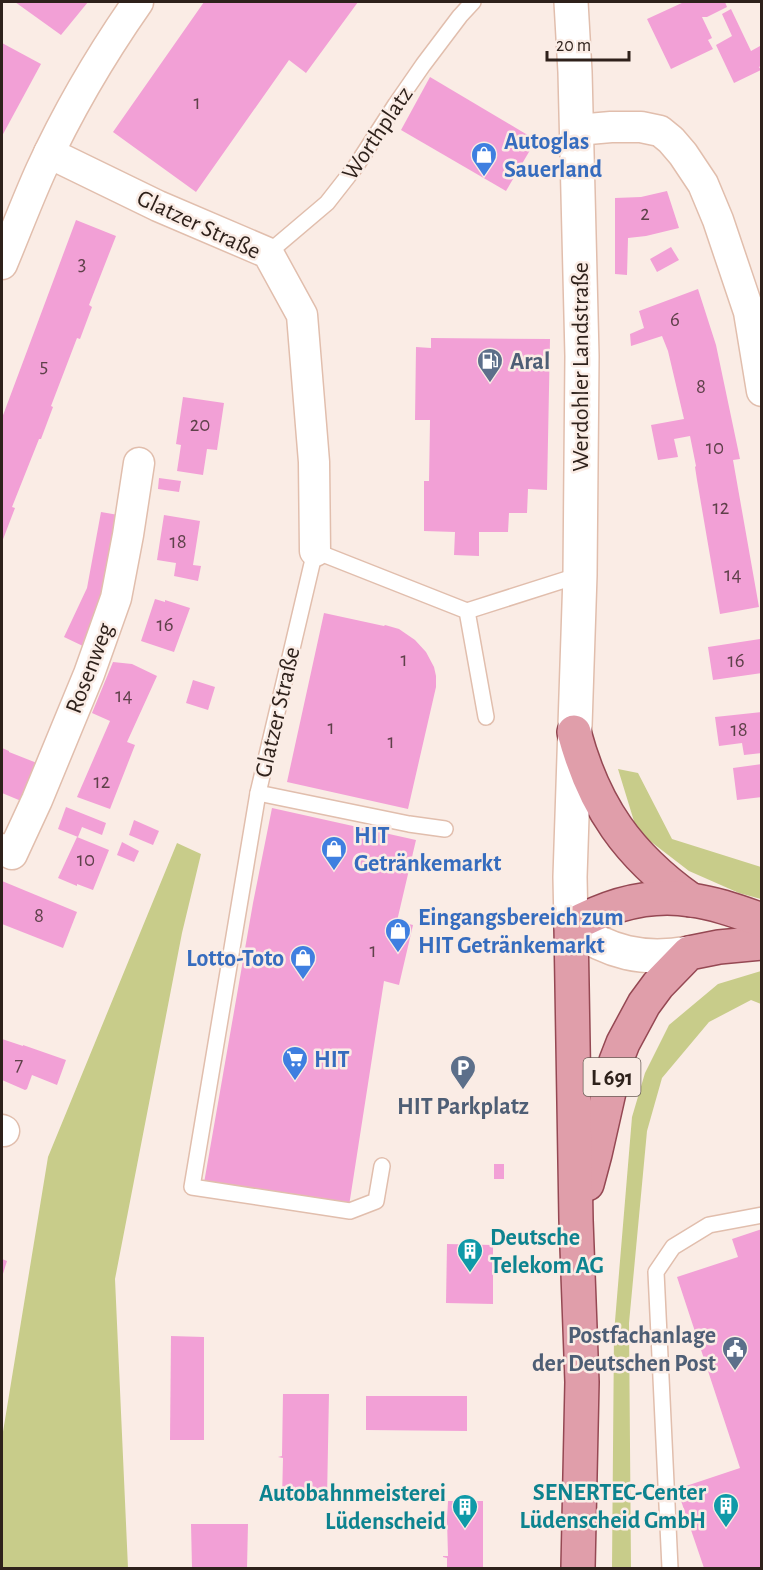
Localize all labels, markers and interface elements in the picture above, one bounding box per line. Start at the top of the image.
scale bar [547,24,630,62]
text: 20 m [556,37,591,55]
street label: Worthplatz [338,83,418,184]
house number: 1 [193,92,201,113]
place label: Autoglas Sauerland [504,130,603,182]
shop icon: Autoglas Sauerland [469,140,499,178]
street label: Glatzer Straße [133,186,264,264]
house number: 2 [640,203,650,224]
house number: 3 [78,253,86,274]
street label: Werdohler Landstraße [569,262,593,472]
house number: 6 [670,309,680,330]
fuel station icon: Aral [475,346,505,384]
place label: Aral [510,350,550,374]
house number: 5 [40,355,48,376]
house number: 8 [696,376,706,397]
house number: 20 [190,414,210,435]
house number: 10 [706,437,724,458]
house number: 12 [713,497,729,518]
house number: 18 [169,531,187,552]
house number: 14 [724,564,742,585]
house number: 16 [156,614,174,635]
street label: Rosenweg [62,620,118,717]
street label: Glatzer Straße [251,645,305,780]
house number: 1 [400,649,408,670]
house number: 16 [727,650,745,671]
house number: 14 [115,685,133,706]
house number: 1 [327,717,335,738]
house number: 18 [730,719,748,740]
house number: 1 [387,731,395,752]
house number: 12 [94,771,110,792]
place label: HIT Getränkemarkt [354,824,501,876]
shop icon: HIT Getränkemarkt [319,834,349,872]
house number: 10 [77,849,95,870]
house number: 8 [34,905,44,926]
place label: Eingangsbereich zum HIT Getränkemarkt [418,906,624,958]
shop icon: Eingangsbereich zum HIT Getränkemarkt [383,916,413,954]
house number: 1 [369,940,377,961]
shop icon: Lotto-Toto [288,943,318,981]
place label: Lotto-Toto [186,947,284,971]
supermarket icon: HIT [280,1044,310,1082]
place label: HIT [314,1048,350,1072]
parking icon: HIT Parkplatz [448,1053,478,1091]
house number: 7 [15,1054,24,1075]
road number: L 691 [584,1058,640,1096]
place label: HIT Parkplatz [397,1095,529,1119]
place label: Deutsche Telekom AG [490,1226,604,1278]
building icon: Deutsche Telekom AG [455,1236,485,1274]
place label: Postfachanlage der Deutschen Post [532,1324,716,1376]
public building icon: Postfachanlage der Deutschen Post [720,1334,750,1372]
place label: SENERTEC-Center Lüdenscheid GmbH [519,1481,707,1533]
place label: Autobahnmeisterei Lüdenscheid [259,1482,446,1534]
building icon: SENERTEC-Center Lüdenscheid GmbH [711,1491,741,1529]
building icon: Autobahnmeisterei Lüdenscheid [450,1492,480,1530]

